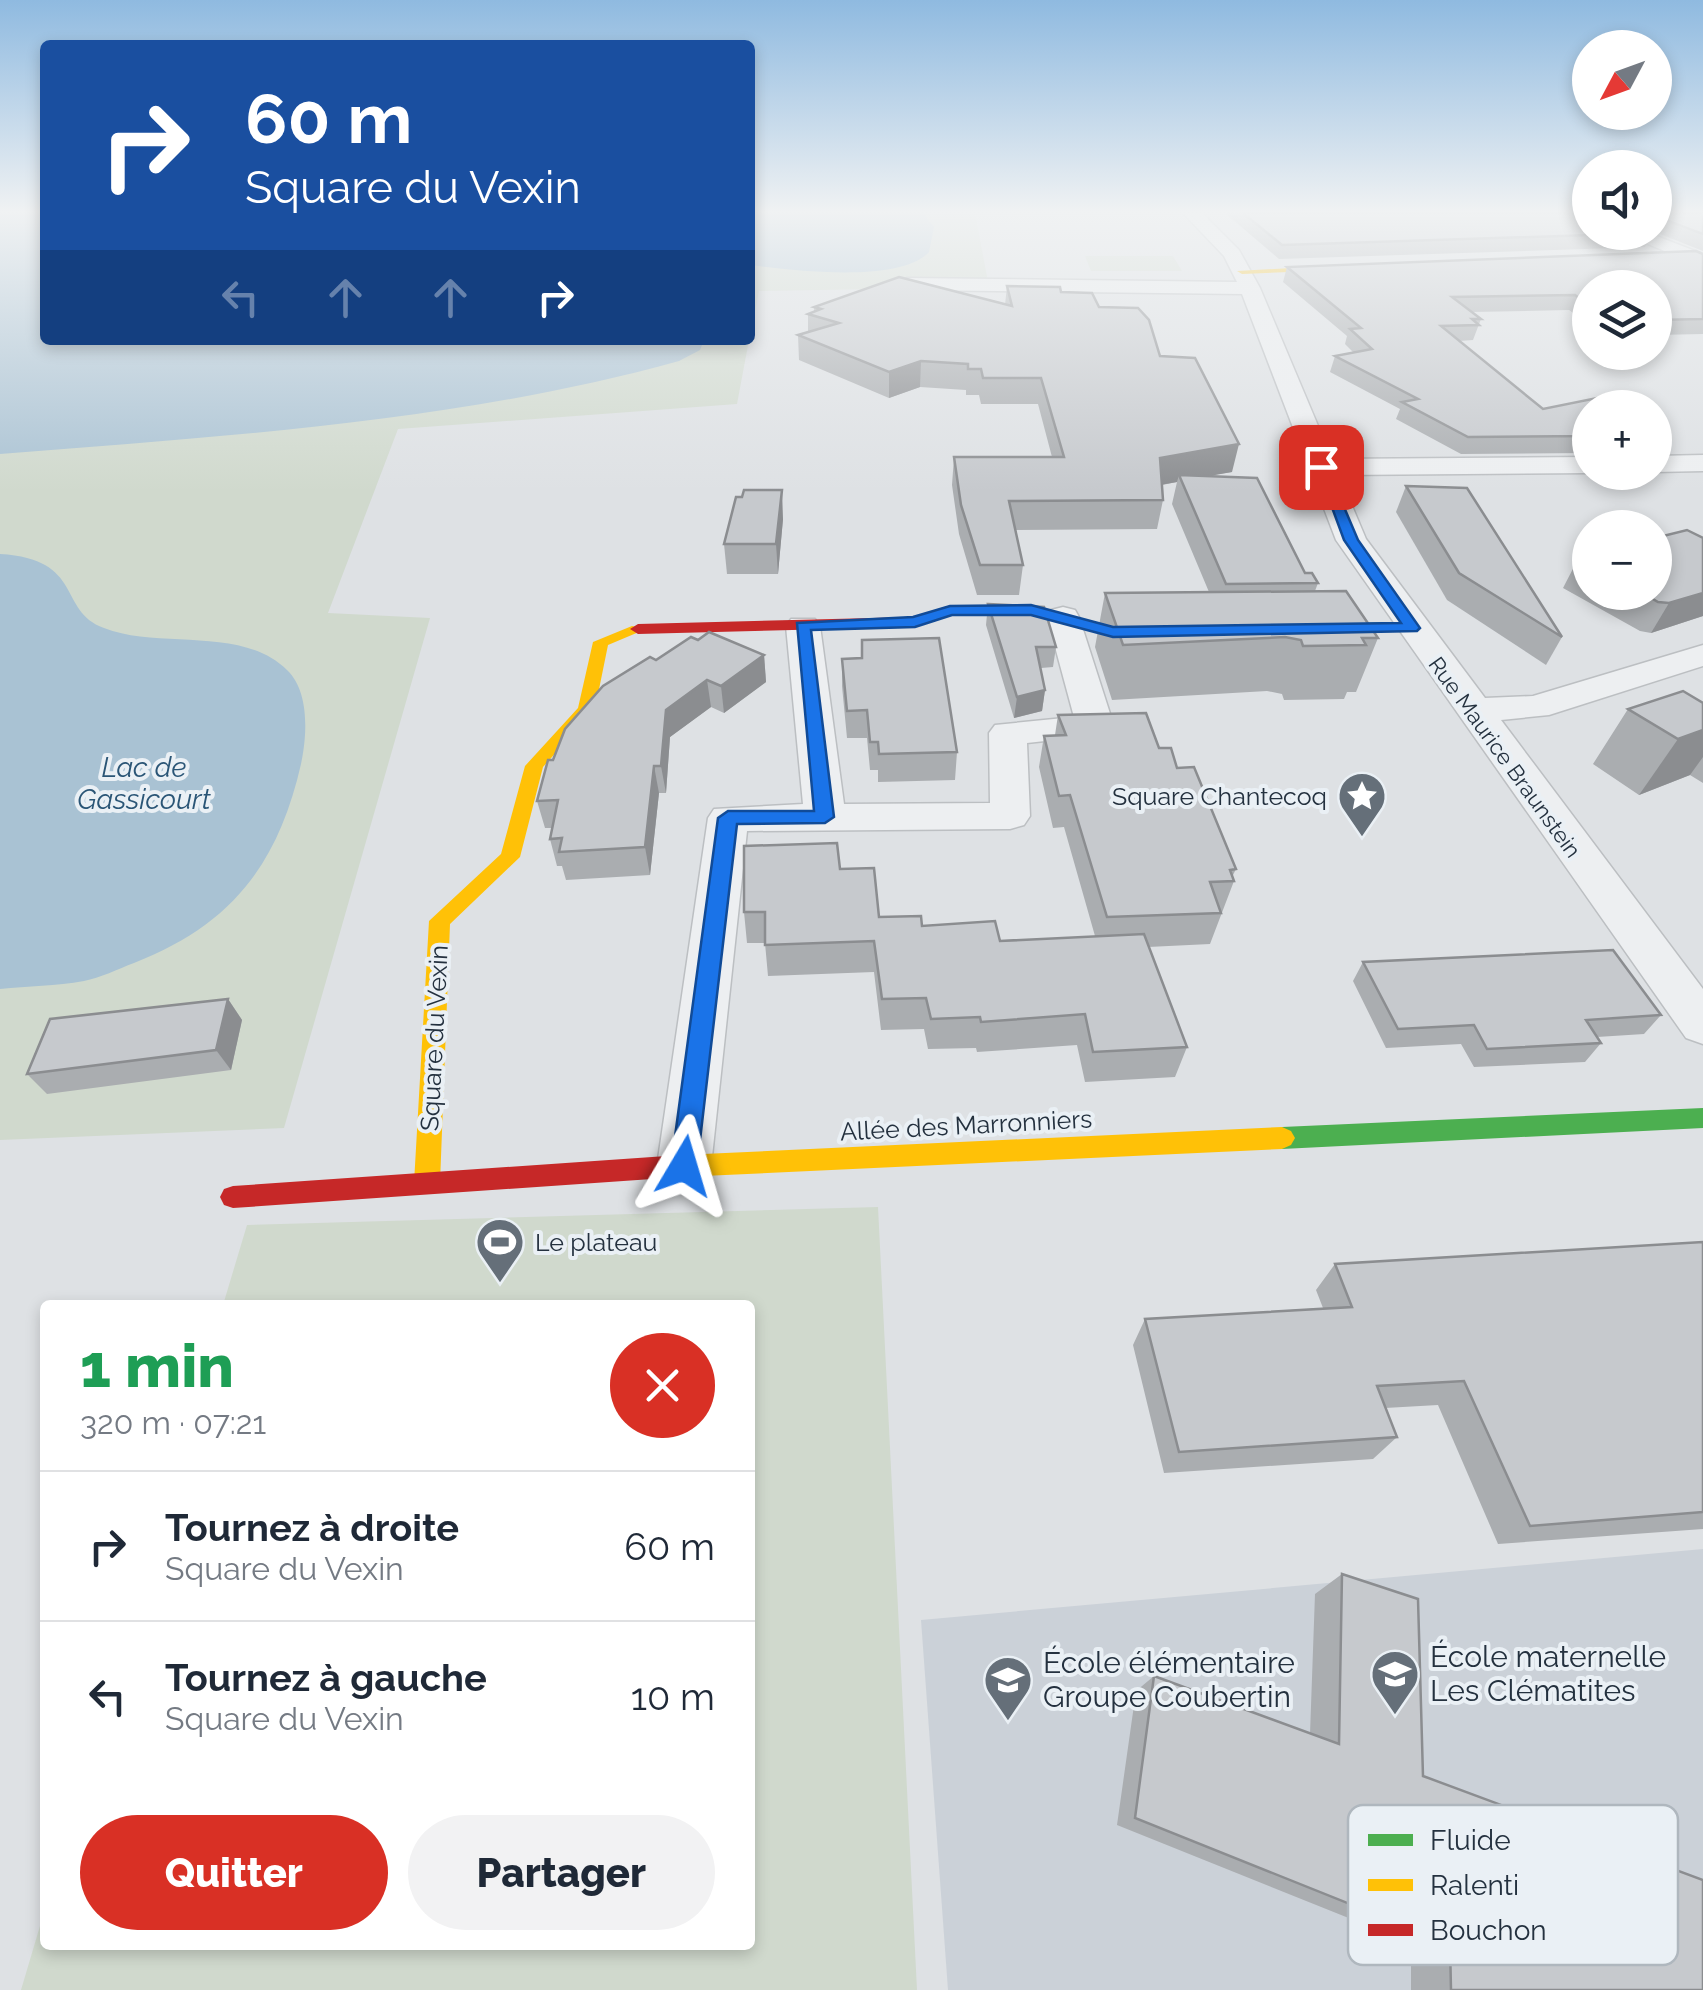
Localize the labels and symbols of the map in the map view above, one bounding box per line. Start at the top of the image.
north arrow [1572,30,1672,130]
pin [1279,425,1364,510]
street label: Rue Maurice Braunstein [1423,652,1587,862]
water label: Lac de Gassicourt [77,751,212,816]
place icon: Square Chantecoq [1336,770,1388,838]
place label: Square Chantecoq [1112,781,1327,811]
street label: Square du Vexin [414,944,454,1132]
street label: Allée des Marronniers [839,1103,1093,1147]
position arrow [632,1114,736,1218]
sports icon: Le plateau [474,1216,526,1284]
place label: Le plateau [535,1227,657,1257]
place label: École maternelle Les Clématites [1430,1639,1666,1708]
place label: École élémentaire Groupe Coubertin [1043,1645,1295,1714]
school or university icon: École maternelle Les Clématites [1369,1648,1421,1716]
school or university icon: École élémentaire Groupe Coubertin [982,1654,1034,1722]
legend [1348,1805,1678,1965]
text: Fluide [1430,1824,1511,1857]
text: Ralenti [1430,1869,1519,1902]
text: Bouchon [1430,1914,1547,1947]

